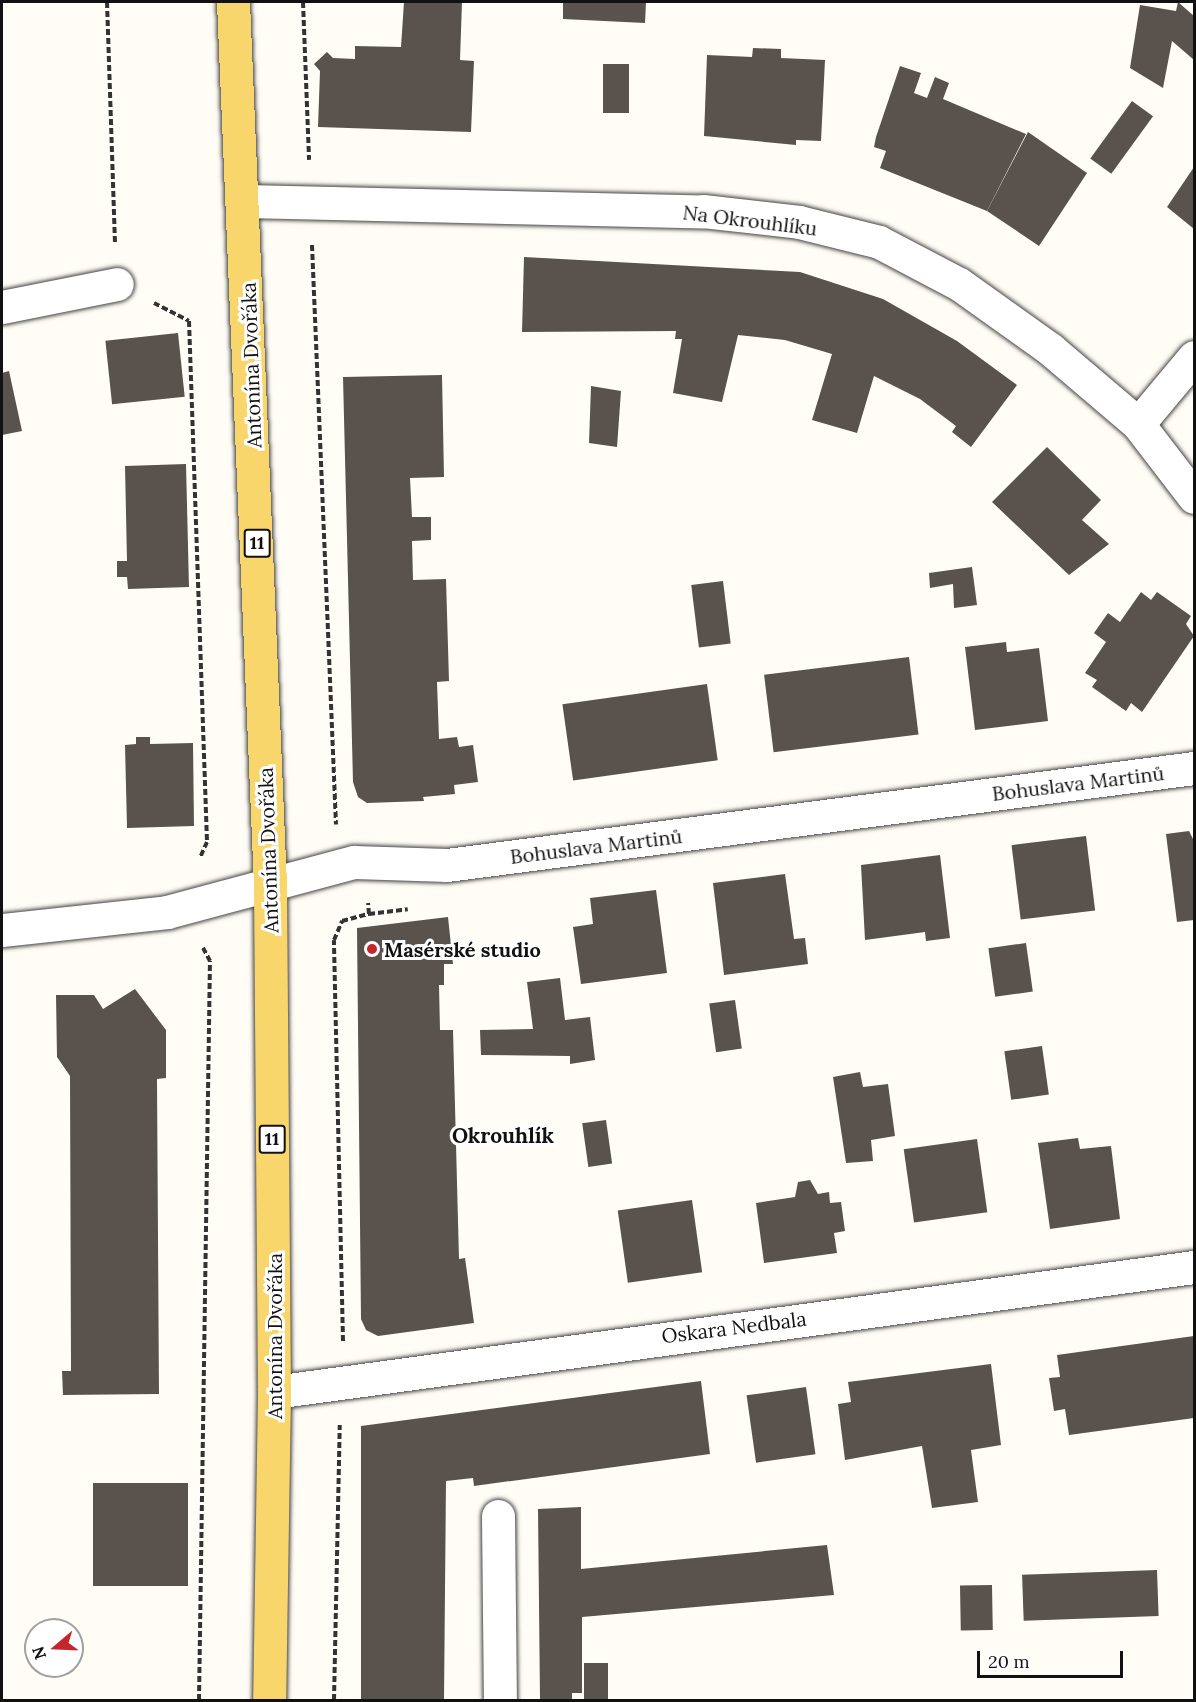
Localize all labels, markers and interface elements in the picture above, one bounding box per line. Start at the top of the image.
street label: Na Okrouhlíku [681,200,819,240]
street label: Antonína Dvořáka [236,282,266,448]
road number: 11 [244,528,270,558]
street label: Bohuslava Martinů [991,761,1165,805]
street label: Antonína Dvořáka [253,767,283,933]
street label: Bohuslava Martinů [509,824,683,868]
place label: Masérské studio [384,937,541,961]
marker: Masérské studio [365,942,379,956]
district label: Okrouhlík [452,1123,554,1149]
road number: 11 [258,1124,286,1154]
street label: Antonína Dvořáka [262,1253,286,1419]
street label: Oskara Nedbala [660,1306,808,1348]
north arrow [24,1618,84,1678]
scale bar [980,1639,1126,1677]
text: N [27,1644,50,1662]
text: 20 m [988,1650,1030,1673]

